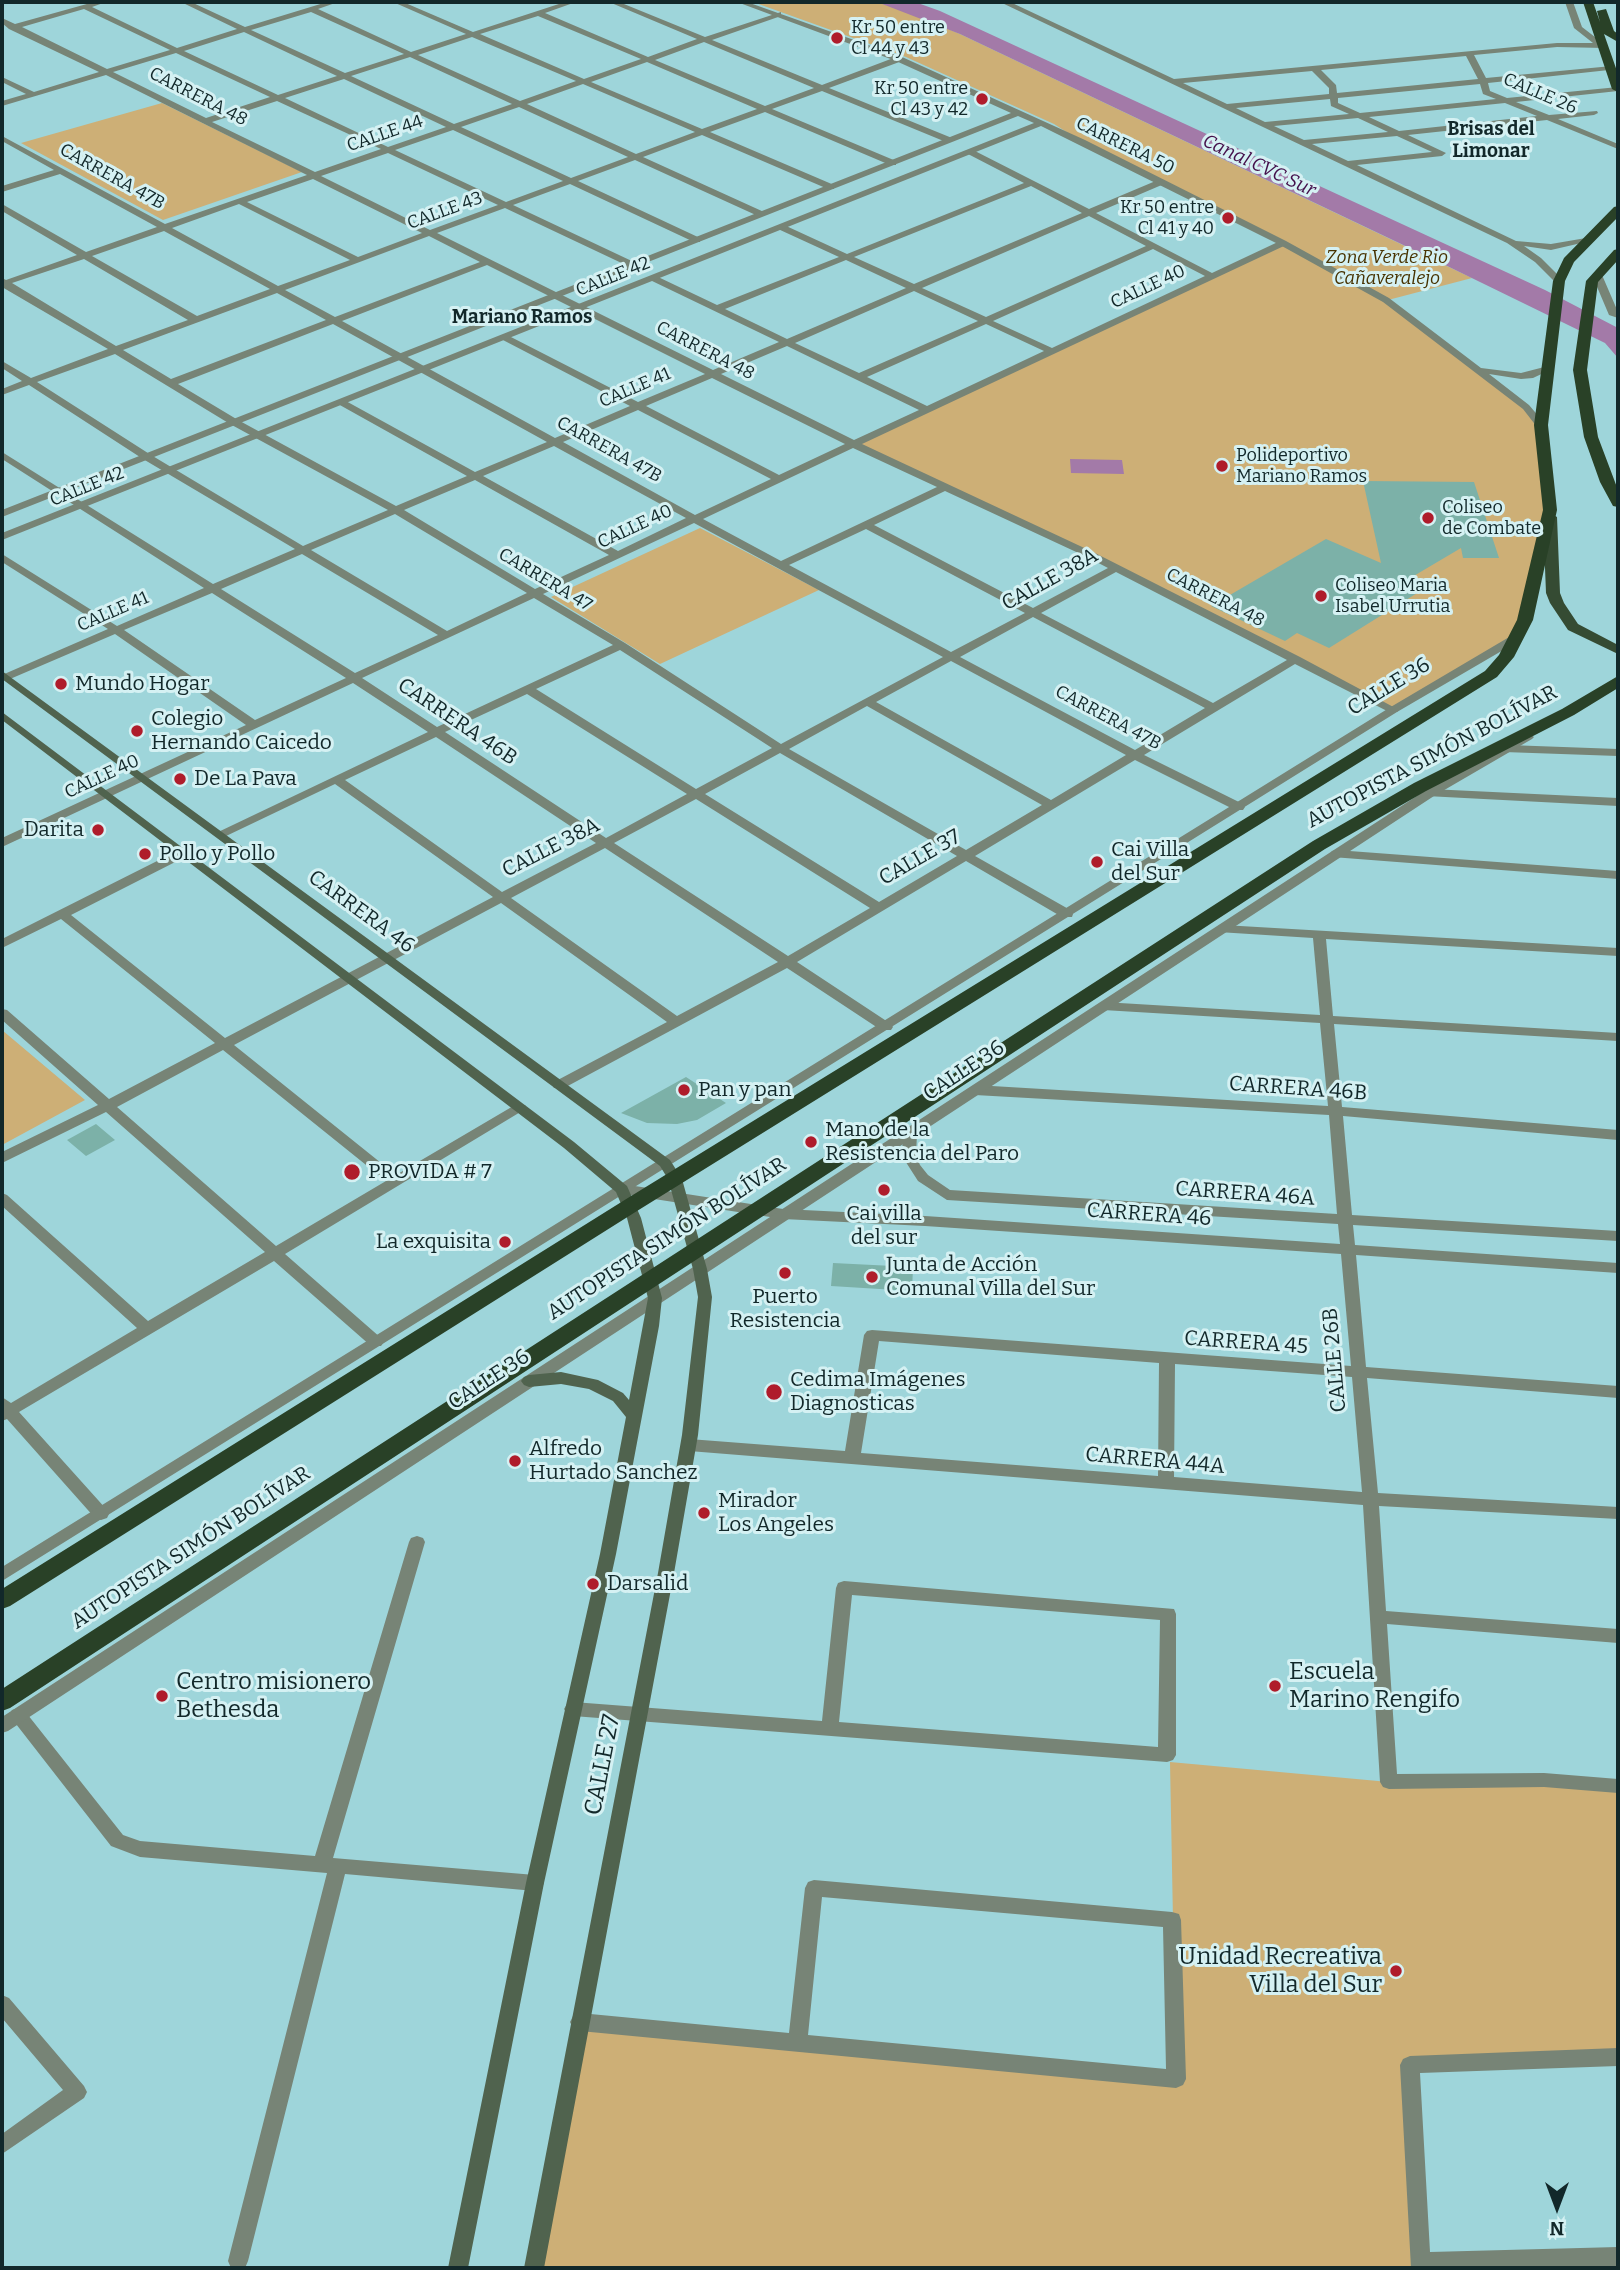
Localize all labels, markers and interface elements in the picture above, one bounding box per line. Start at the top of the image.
place label: Kr 50 entre Cl 44 y 43 [851,17,945,60]
marker: Kr 50 entre Cl 44 y 43 [829,30,845,46]
street label: CARRERA 48 [145,63,251,131]
street label: CALLE 26 [1500,69,1580,119]
place label: Kr 50 entre Cl 43 y 42 [874,78,968,120]
marker: Kr 50 entre Cl 43 y 42 [974,91,990,107]
street label: CALLE 44 [344,111,426,157]
street label: CARRERA 50 [1072,113,1178,179]
district label: Brisas del Limonar [1447,119,1535,163]
water label: Canal CVC Sur [1199,130,1319,202]
street label: CARRERA 47B [56,139,168,215]
street label: CALLE 43 [404,187,486,235]
place label: Kr 50 entre Cl 41 y 40 [1120,197,1214,240]
marker: Kr 50 entre Cl 41 y 40 [1220,210,1236,226]
park label: Zona Verde Rio Cañaveralejo [1326,247,1448,290]
street label: CALLE 42 [573,252,653,302]
street label: CALLE 40 [1107,260,1189,314]
district label: Mariano Ramos [452,307,592,329]
street label: CARRERA 48 [652,317,758,385]
street label: CALLE 41 [596,363,674,413]
street label: CARRERA 47B [553,412,665,488]
place label: Polideportivo Mariano Ramos [1236,445,1367,488]
marker: Polideportivo Mariano Ramos [1214,458,1230,474]
street label: CALLE 42 [47,462,127,512]
place label: Coliseo de Combate [1442,497,1541,540]
street label: CALLE 40 [594,500,676,554]
marker: Coliseo de Combate [1420,510,1436,526]
street label: CALLE 38A [997,543,1103,617]
street label: CARRERA 47 [494,544,596,616]
street label: CARRERA 48 [1162,564,1268,632]
place label: Coliseo Maria Isabel Urrutia [1335,575,1450,618]
street label: CALLE 41 [74,587,152,637]
marker: Coliseo Maria Isabel Urrutia [1313,588,1329,604]
street label: CALLE 36 [1343,653,1435,721]
place label: Mundo Hogar [75,671,209,697]
street label: CARRERA 46B [393,673,521,771]
marker: Mundo Hogar [53,676,69,692]
street label: AUTOPISTA SIMÓN BOLÍVAR [1302,680,1562,834]
street label: CARRERA 47B [1051,681,1165,755]
place label: Colegio Hernando Caicedo [151,706,332,756]
marker: Colegio Hernando Caicedo [129,723,145,739]
street label: CALLE 40 [61,750,143,804]
place label: De La Pava [194,766,297,792]
marker: De La Pava [172,771,188,787]
street label: CALLE 38A [498,813,604,883]
place label: Darita [24,817,84,843]
marker: Darita [90,822,106,838]
street label: CALLE 37 [875,825,965,891]
place label: Cai Villa del Sur [1111,837,1189,887]
place label: Pollo y Pollo [159,841,275,867]
marker: Pollo y Pollo [137,846,153,862]
marker: Cai Villa del Sur [1089,854,1105,870]
street label: CARRERA 46 [303,865,419,959]
street label: CALLE 36 [919,1035,1009,1107]
street label: CARRERA 46B [1228,1072,1368,1106]
place label: Pan y pan [698,1077,792,1103]
marker: Pan y pan [676,1082,692,1098]
place label: Mano de la Resistencia del Paro [825,1117,1019,1167]
marker: Mano de la Resistencia del Paro [803,1134,819,1150]
street label: AUTOPISTA SIMÓN BOLÍVAR [543,1152,791,1326]
place label: PROVIDA # 7 [368,1159,492,1185]
marker: PROVIDA # 7 [342,1162,362,1182]
street label: CARRERA 46A [1174,1177,1316,1211]
marker: Cai villa del sur [876,1182,892,1198]
street label: CARRERA 46 [1086,1198,1212,1232]
place label: Cai villa del sur [846,1201,922,1251]
place label: La exquisita [376,1229,491,1255]
marker: La exquisita [497,1234,513,1250]
place label: Junta de Acción Comunal Villa del Sur [886,1252,1095,1302]
marker: Puerto Resistencia [777,1265,793,1281]
marker: Junta de Acción Comunal Villa del Sur [864,1269,880,1285]
place label: Puerto Resistencia [729,1284,841,1334]
street label: CALLE 26B [1318,1307,1352,1413]
street label: CARRERA 45 [1183,1326,1309,1360]
street label: CALLE 36 [444,1344,534,1416]
place label: Cedima Imágenes Diagnosticas [790,1367,966,1417]
marker: Cedima Imágenes Diagnosticas [764,1382,784,1402]
place label: Alfredo Hurtado Sanchez [529,1436,698,1486]
street label: CARRERA 44A [1084,1442,1226,1480]
marker: Alfredo Hurtado Sanchez [507,1453,523,1469]
street label: AUTOPISTA SIMÓN BOLÍVAR [67,1461,315,1635]
place label: Mirador Los Angeles [718,1488,834,1538]
marker: Mirador Los Angeles [696,1505,712,1521]
place label: Darsalid [607,1571,688,1597]
marker: Darsalid [585,1576,601,1592]
place label: Escuela Marino Rengifo [1289,1658,1460,1714]
place label: Centro misionero Bethesda [176,1668,371,1724]
marker: Escuela Marino Rengifo [1267,1678,1283,1694]
marker: Centro misionero Bethesda [154,1688,170,1704]
street label: CALLE 27 [579,1712,627,1818]
place label: Unidad Recreativa Villa del Sur [1178,1943,1382,1999]
marker: Unidad Recreativa Villa del Sur [1388,1963,1404,1979]
north arrow [1522,2172,1592,2242]
text: N [1550,2217,1564,2240]

